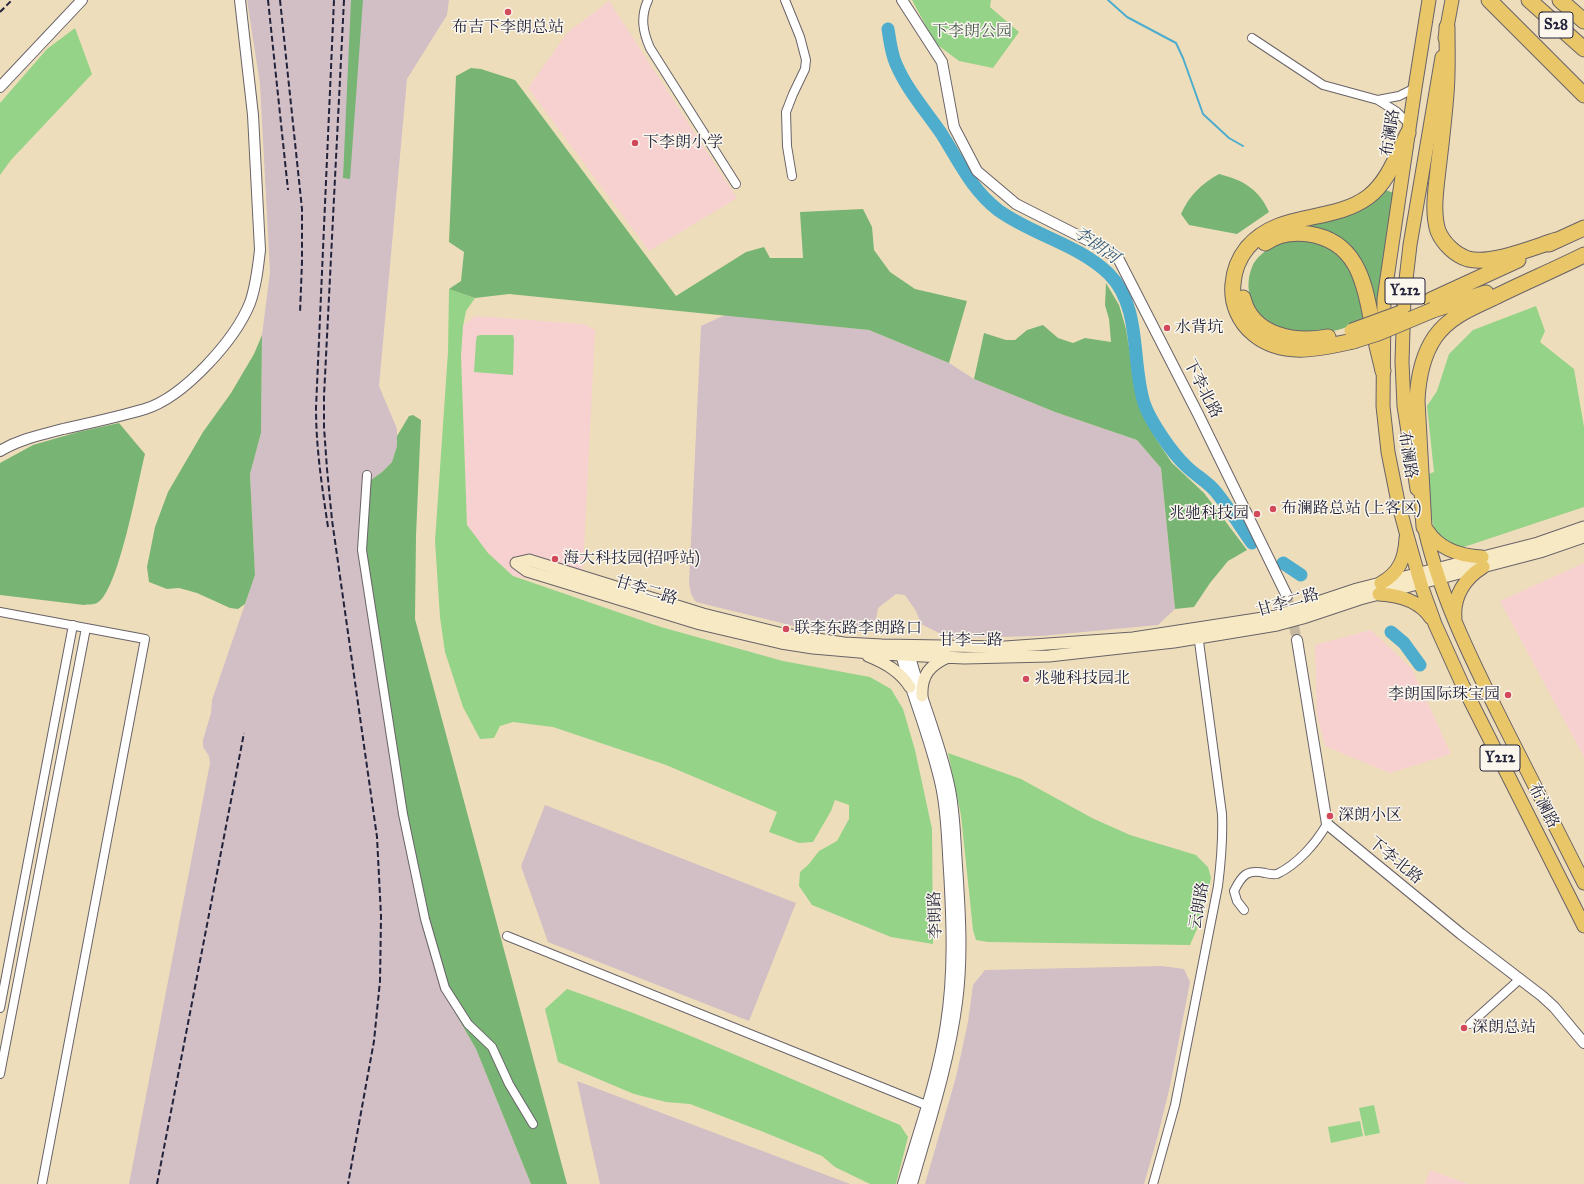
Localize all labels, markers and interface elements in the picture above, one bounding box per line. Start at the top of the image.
marker: 布吉下李朗总站 [503,7,513,17]
road number: S28 [1539,12,1573,38]
place label: 布吉下李朗总站 [452,18,564,38]
park label: 下李朗公园 [932,22,1012,42]
street label: 布澜路 [1378,108,1404,158]
place label: 下李朗小学 [643,133,723,153]
marker: 下李朗小学 [630,138,640,148]
water label: 李朗河 [1069,223,1123,269]
road number: Y212 [1385,278,1425,304]
place label: 水背坑 [1175,318,1223,338]
marker: 水背坑 [1162,323,1172,333]
street label: 下李北路 [1179,356,1225,422]
street label: 布澜路 [1394,430,1420,480]
place label: 布澜路总站 (上客区) [1281,499,1421,519]
place label: 兆驰科技园 [1169,504,1249,524]
marker: 布澜路总站 (上客区) [1268,504,1278,514]
marker: 兆驰科技园 [1252,509,1262,519]
place label: 海大科技园(招呼站) [563,549,700,569]
marker: 海大科技园(招呼站) [550,554,560,564]
street label: 甘李二路 [613,572,679,610]
street label: 甘李二路 [1255,585,1321,621]
place label: 联李东路李朗路口 [794,619,922,639]
marker: 联李东路李朗路口 [781,624,791,634]
street label: 甘李二路 [939,631,1003,651]
place label: 兆驰科技园北 [1034,669,1130,689]
marker: 兆驰科技园北 [1021,674,1031,684]
place label: 李朗国际珠宝园 [1388,685,1500,705]
marker: 李朗国际珠宝园 [1503,690,1513,700]
road number: Y212 [1480,745,1520,771]
street label: 布澜路 [1524,780,1562,832]
place label: 深朗小区 [1338,806,1402,826]
marker: 深朗小区 [1325,811,1335,821]
street label: 下李北路 [1364,833,1426,889]
street label: 云朗路 [1186,881,1214,931]
street label: 李朗路 [926,891,946,939]
place label: 深朗总站 [1472,1018,1536,1038]
marker: 深朗总站 [1459,1023,1469,1033]

